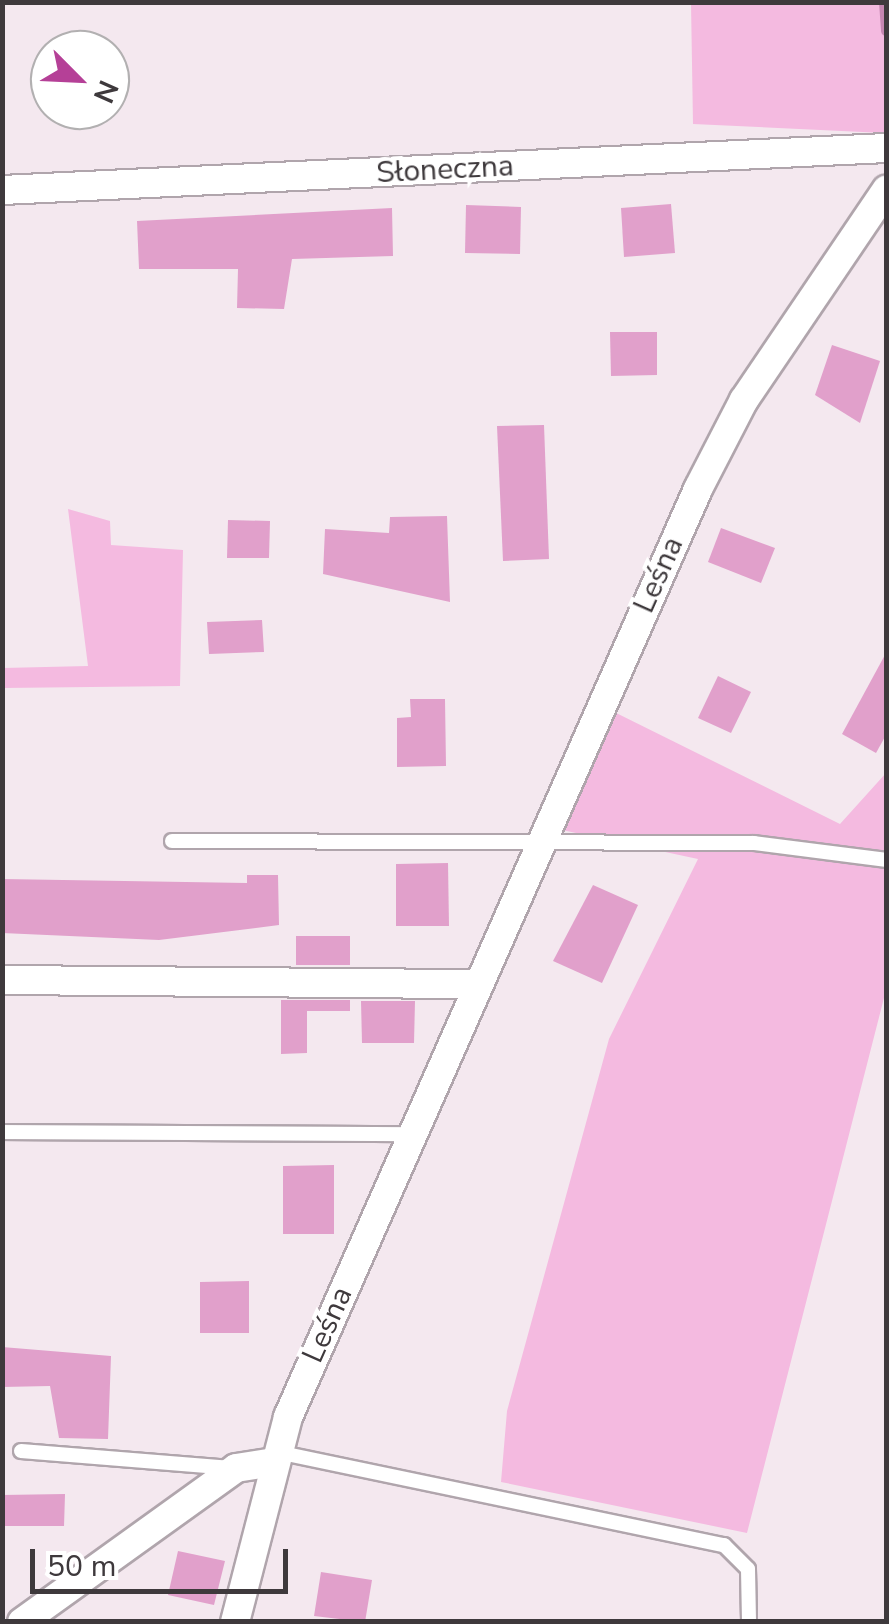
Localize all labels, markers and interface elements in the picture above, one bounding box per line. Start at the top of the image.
north arrow [30,30,130,130]
text: N [84,74,127,109]
street label: Słoneczna [375,148,515,192]
street label: Leśna [626,531,692,619]
street label: Leśna [295,1281,361,1369]
scale bar [35,1529,292,1591]
text: 50 m [47,1546,116,1587]

